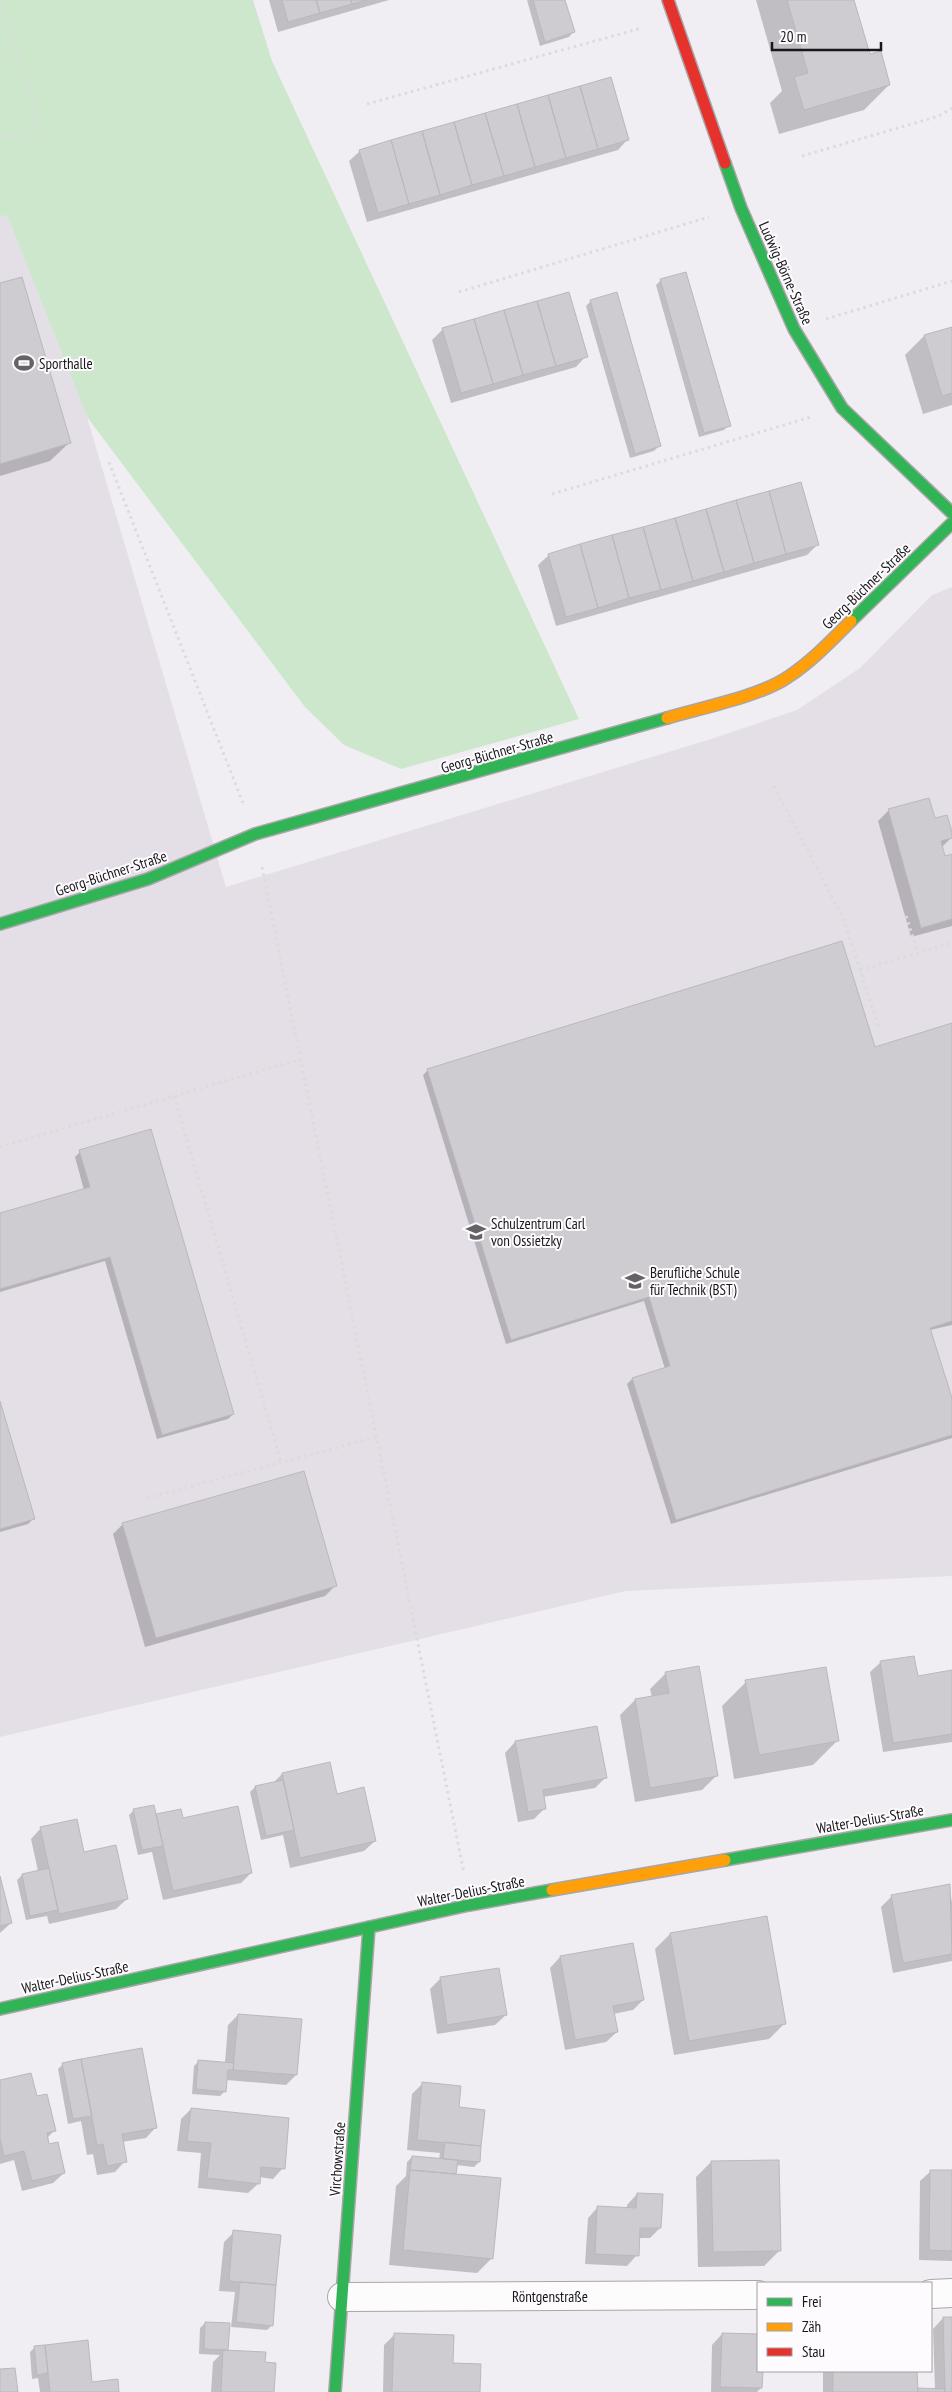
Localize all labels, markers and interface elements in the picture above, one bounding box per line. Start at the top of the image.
scale bar [772,20,881,52]
text: 20 m [780,27,806,46]
street label: Ludwig-Börne-Straße [755,218,817,328]
sports icon: Sporthalle [13,352,35,374]
place label: Sporthalle [39,354,93,373]
street label: Georg-Büchner-Straße [818,539,914,633]
street label: Georg-Büchner-Straße [439,727,555,777]
street label: Georg-Büchner-Straße [53,846,169,900]
place label: Schulzentrum Carl von Ossietzky [491,1214,586,1250]
school or university icon: Schulzentrum Carl von Ossietzky [465,1221,487,1243]
place label: Berufliche Schule für Technik (BST) [650,1263,740,1299]
school or university icon: Berufliche Schule für Technik (BST) [624,1270,646,1292]
street label: Walter-Delius-Straße [815,1800,925,1838]
street label: Walter-Delius-Straße [416,1871,526,1911]
street label: Walter-Delius-Straße [20,1956,130,1998]
street label: Virchowstraße [325,2121,349,2198]
legend [757,2282,932,2372]
street label: Röntgenstraße [512,2287,588,2306]
text: Frei [802,2292,822,2311]
text: Zäh [802,2317,821,2336]
text: Stau [802,2342,825,2361]

